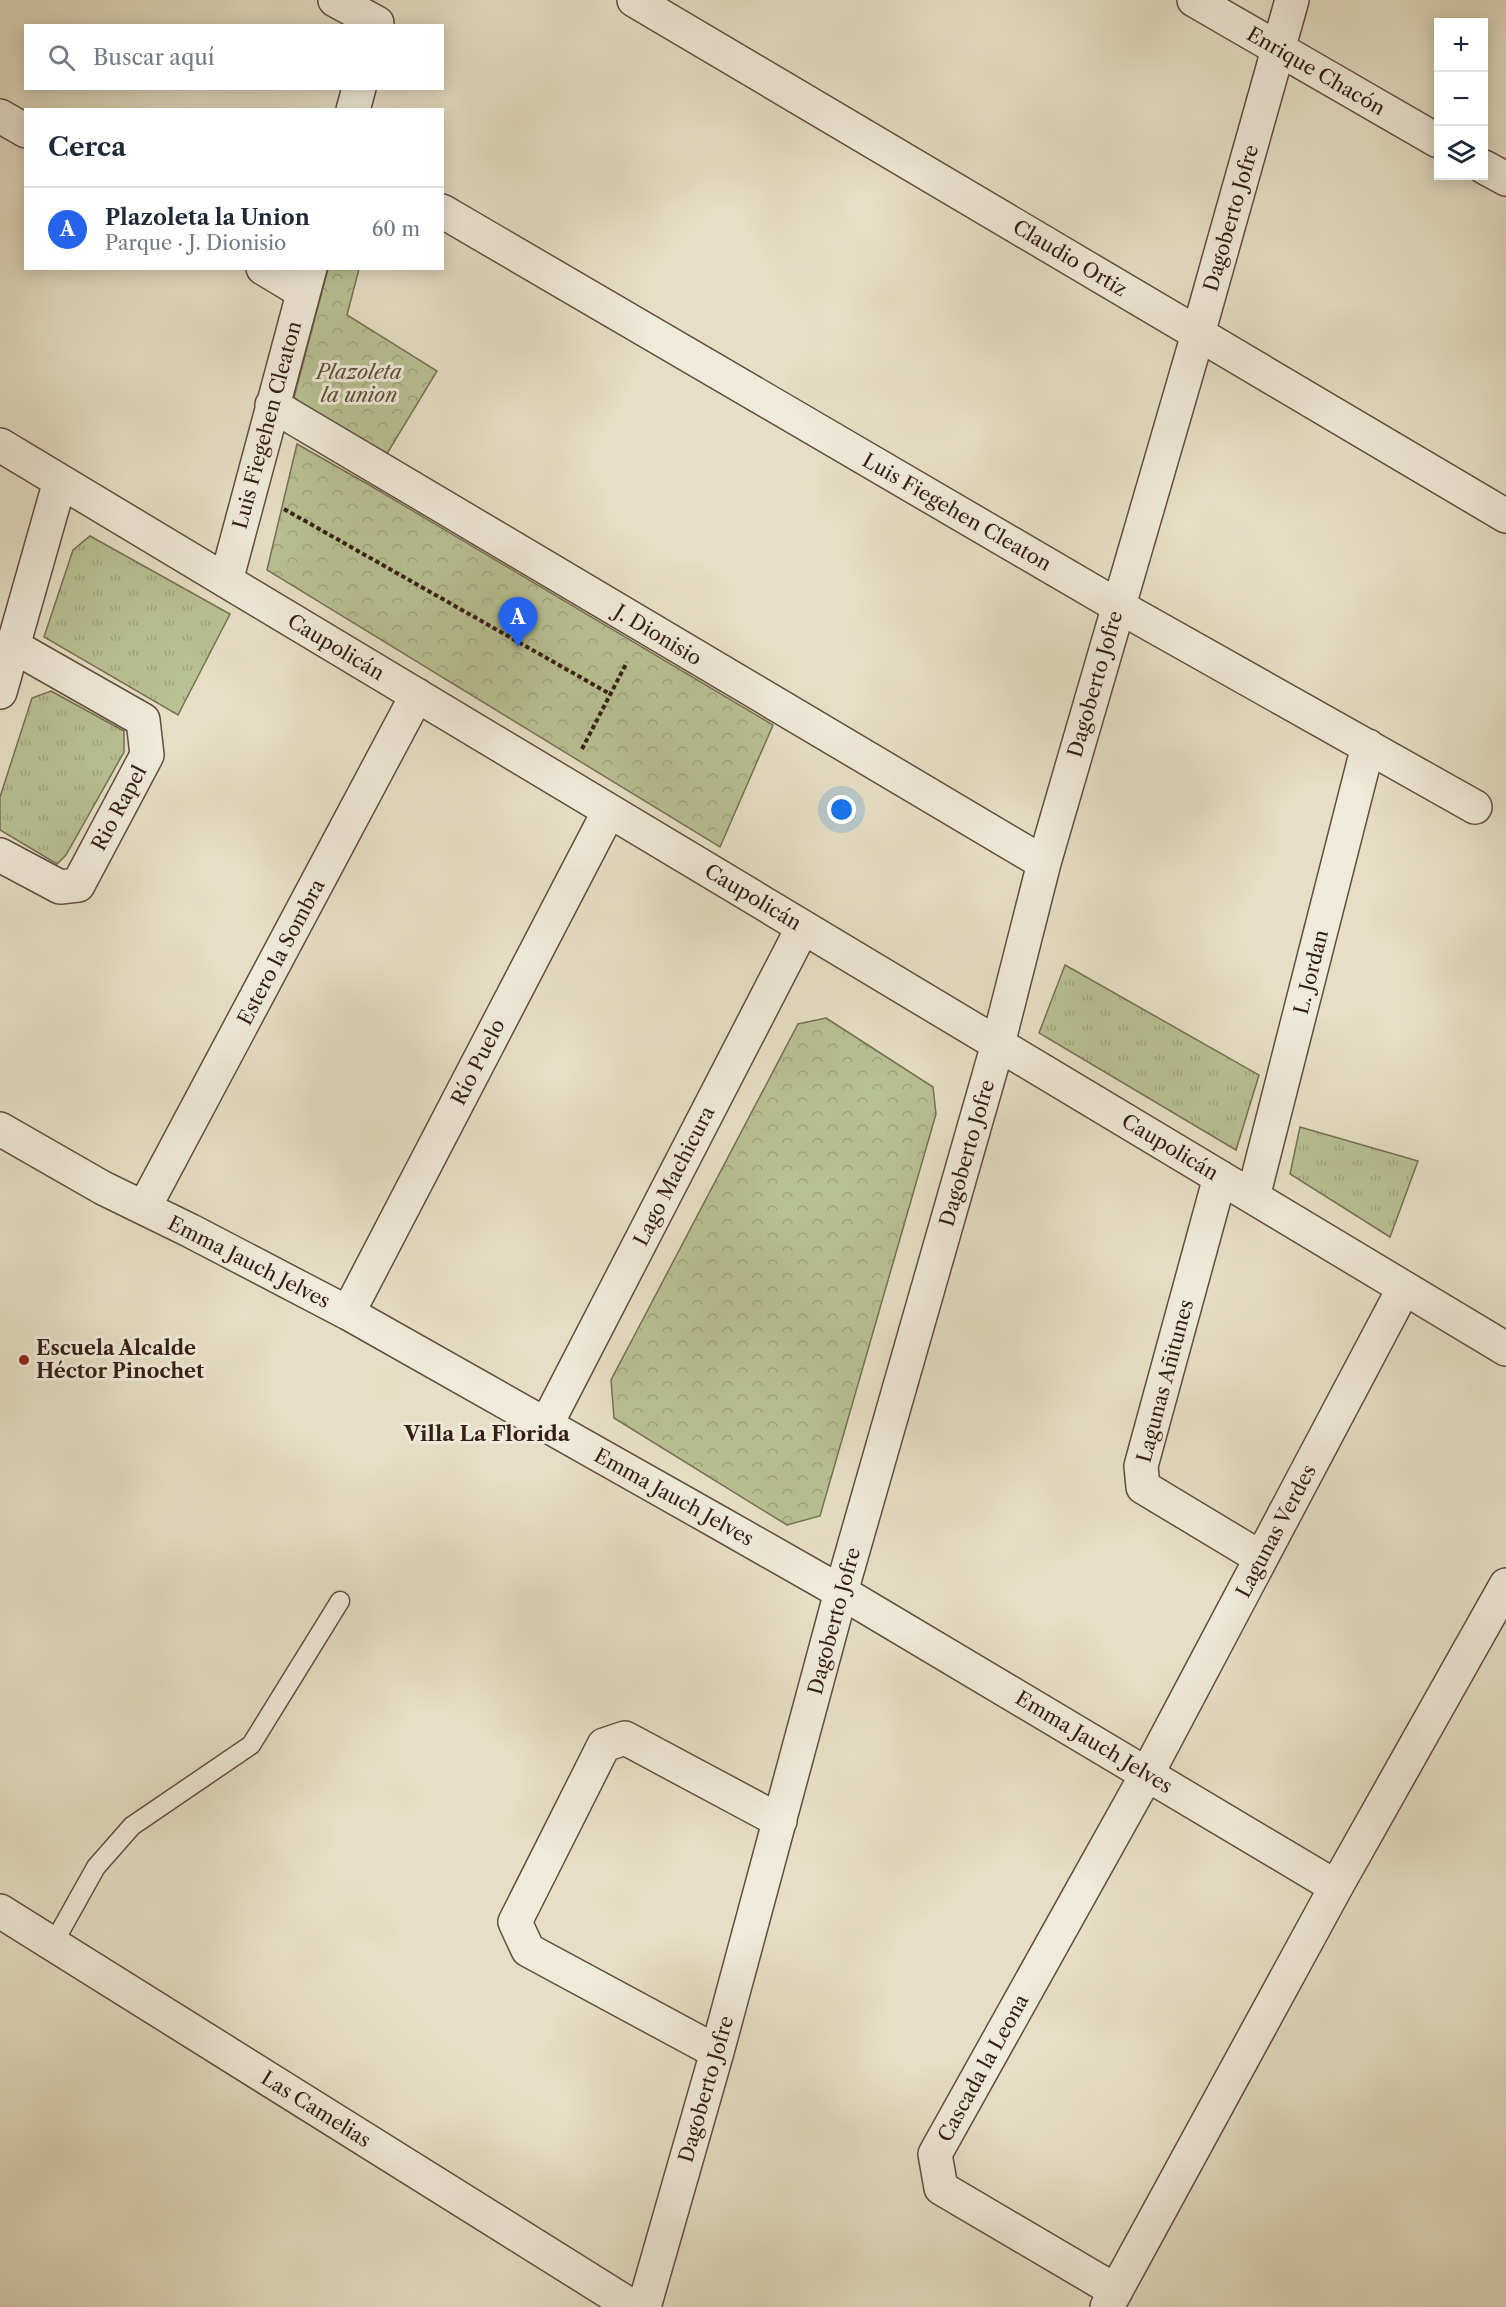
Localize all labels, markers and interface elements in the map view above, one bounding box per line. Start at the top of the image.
map controls [1434,18,1488,180]
button: + [1434,18,1488,72]
street label: Enrique Chacón [1243,22,1390,121]
search box [24,24,444,90]
icon: search [45,41,78,74]
text: Buscar aquí [93,44,215,71]
button: − [1434,72,1488,126]
button: layers [1434,126,1488,180]
text: Cerca [48,131,126,163]
street label: Dagoberto Jofre [1199,142,1263,294]
text: Plazoleta la Union [105,204,310,231]
street label: Claudio Ortiz [1009,215,1131,301]
text: A [60,217,75,241]
text: 60 m [372,217,420,241]
text: Parque · J. Dionisio [105,231,286,255]
street label: Luis Fiegehen Cleaton [228,318,306,531]
park label: Plazoleta la union [314,360,402,407]
street label: Luis Fiegehen Cleaton [858,448,1056,576]
pin: A [498,598,538,647]
street label: J. Dionisio [607,598,706,670]
street label: Dagoberto Jofre [1063,608,1127,760]
street label: Caupolicán [283,609,389,685]
street label: Rio Rapel [87,761,151,855]
your location [827,795,856,824]
street label: Caupolicán [700,859,806,935]
street label: Estero la Sombra [232,875,330,1029]
street label: L. Jordan [1289,927,1333,1017]
street label: Río Puelo [446,1015,510,1109]
street label: Dagoberto Jofre [935,1077,999,1229]
street label: Lago Machicura [629,1102,720,1250]
street label: Caupolicán [1117,1109,1223,1185]
street label: Emma Jauch Jelves [164,1211,334,1313]
street label: Lagunas Añitunes [1132,1297,1198,1465]
place label: Escuela Alcalde Héctor Pinochet [36,1336,204,1383]
marker: Escuela Alcalde Héctor Pinochet [17,1353,31,1367]
district label: Villa La Florida [403,1421,571,1446]
street label: Emma Jauch Jelves [590,1443,758,1551]
street label: Lagunas Verdes [1231,1460,1321,1602]
street label: Dagoberto Jofre [803,1545,865,1697]
street label: Emma Jauch Jelves [1011,1686,1177,1798]
street label: Cascada la Leona [933,1990,1034,2146]
street label: Dagoberto Jofre [674,2013,738,2165]
street label: Las Camelias [257,2066,375,2152]

